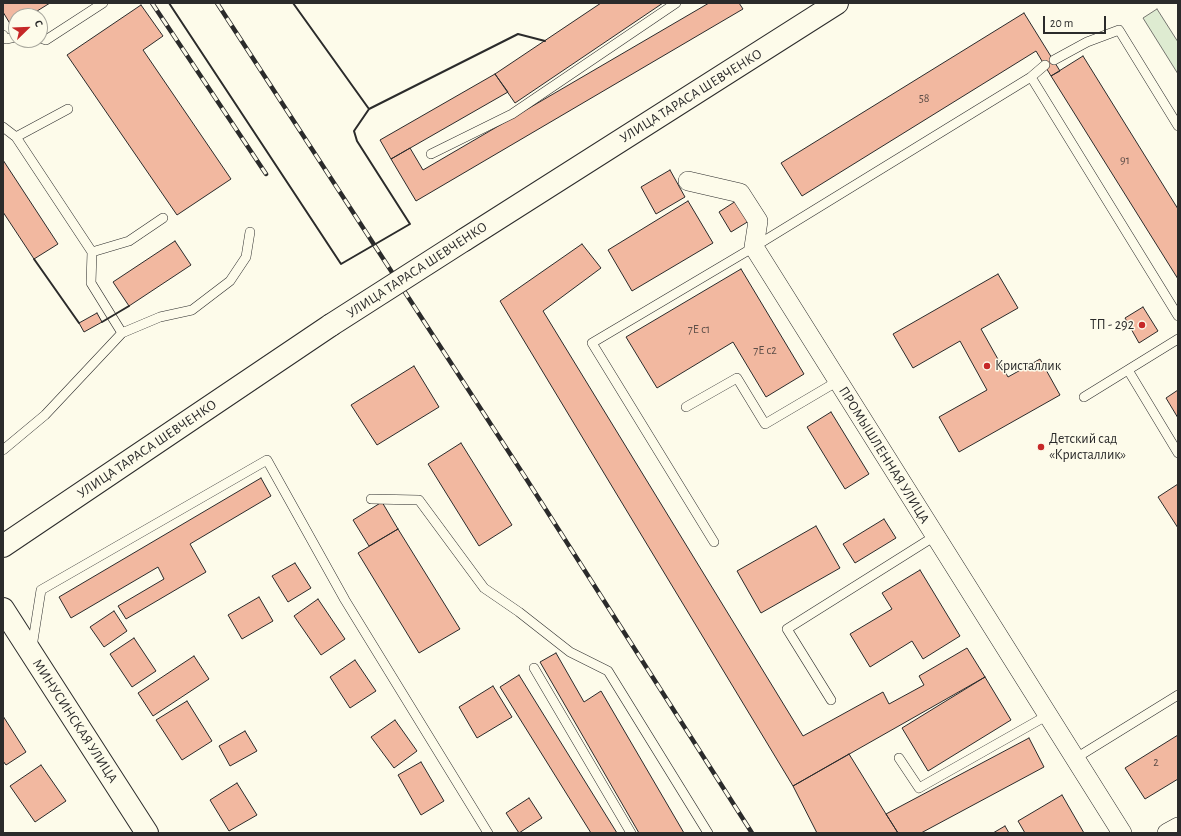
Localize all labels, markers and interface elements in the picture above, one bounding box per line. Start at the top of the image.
north arrow [8,8,48,48]
scale bar [1045,8,1108,34]
text: 20 m [1050,17,1073,29]
text: С [32,19,45,28]
street label: УЛИЦА ТАРАСА ШЕВЧЕНКО [617,45,765,147]
house number: 58 [919,91,929,105]
house number: 91 [1120,153,1130,167]
street label: УЛИЦА ТАРАСА ШЕВЧЕНКО [344,218,490,322]
place label: ТП - 292 [1090,317,1134,333]
marker: ТП - 292 [1137,320,1147,330]
house number: 7Е с1 [688,322,710,336]
house number: 7Е с2 [753,343,777,357]
place label: Кристаллик [995,358,1061,374]
marker: Кристаллик [982,361,992,371]
street label: ПРОМЫШЛЕННАЯ УЛИЦА [835,383,933,527]
street label: УЛИЦА ТАРАСА ШЕВЧЕНКО [74,396,220,502]
place label: Детский сад «Кристаллик» [1049,431,1126,464]
marker: Детский сад «Кристаллик» [1036,442,1046,452]
street label: МИНУСИНСКАЯ УЛИЦА [29,656,121,786]
house number: 2 [1153,755,1159,769]

